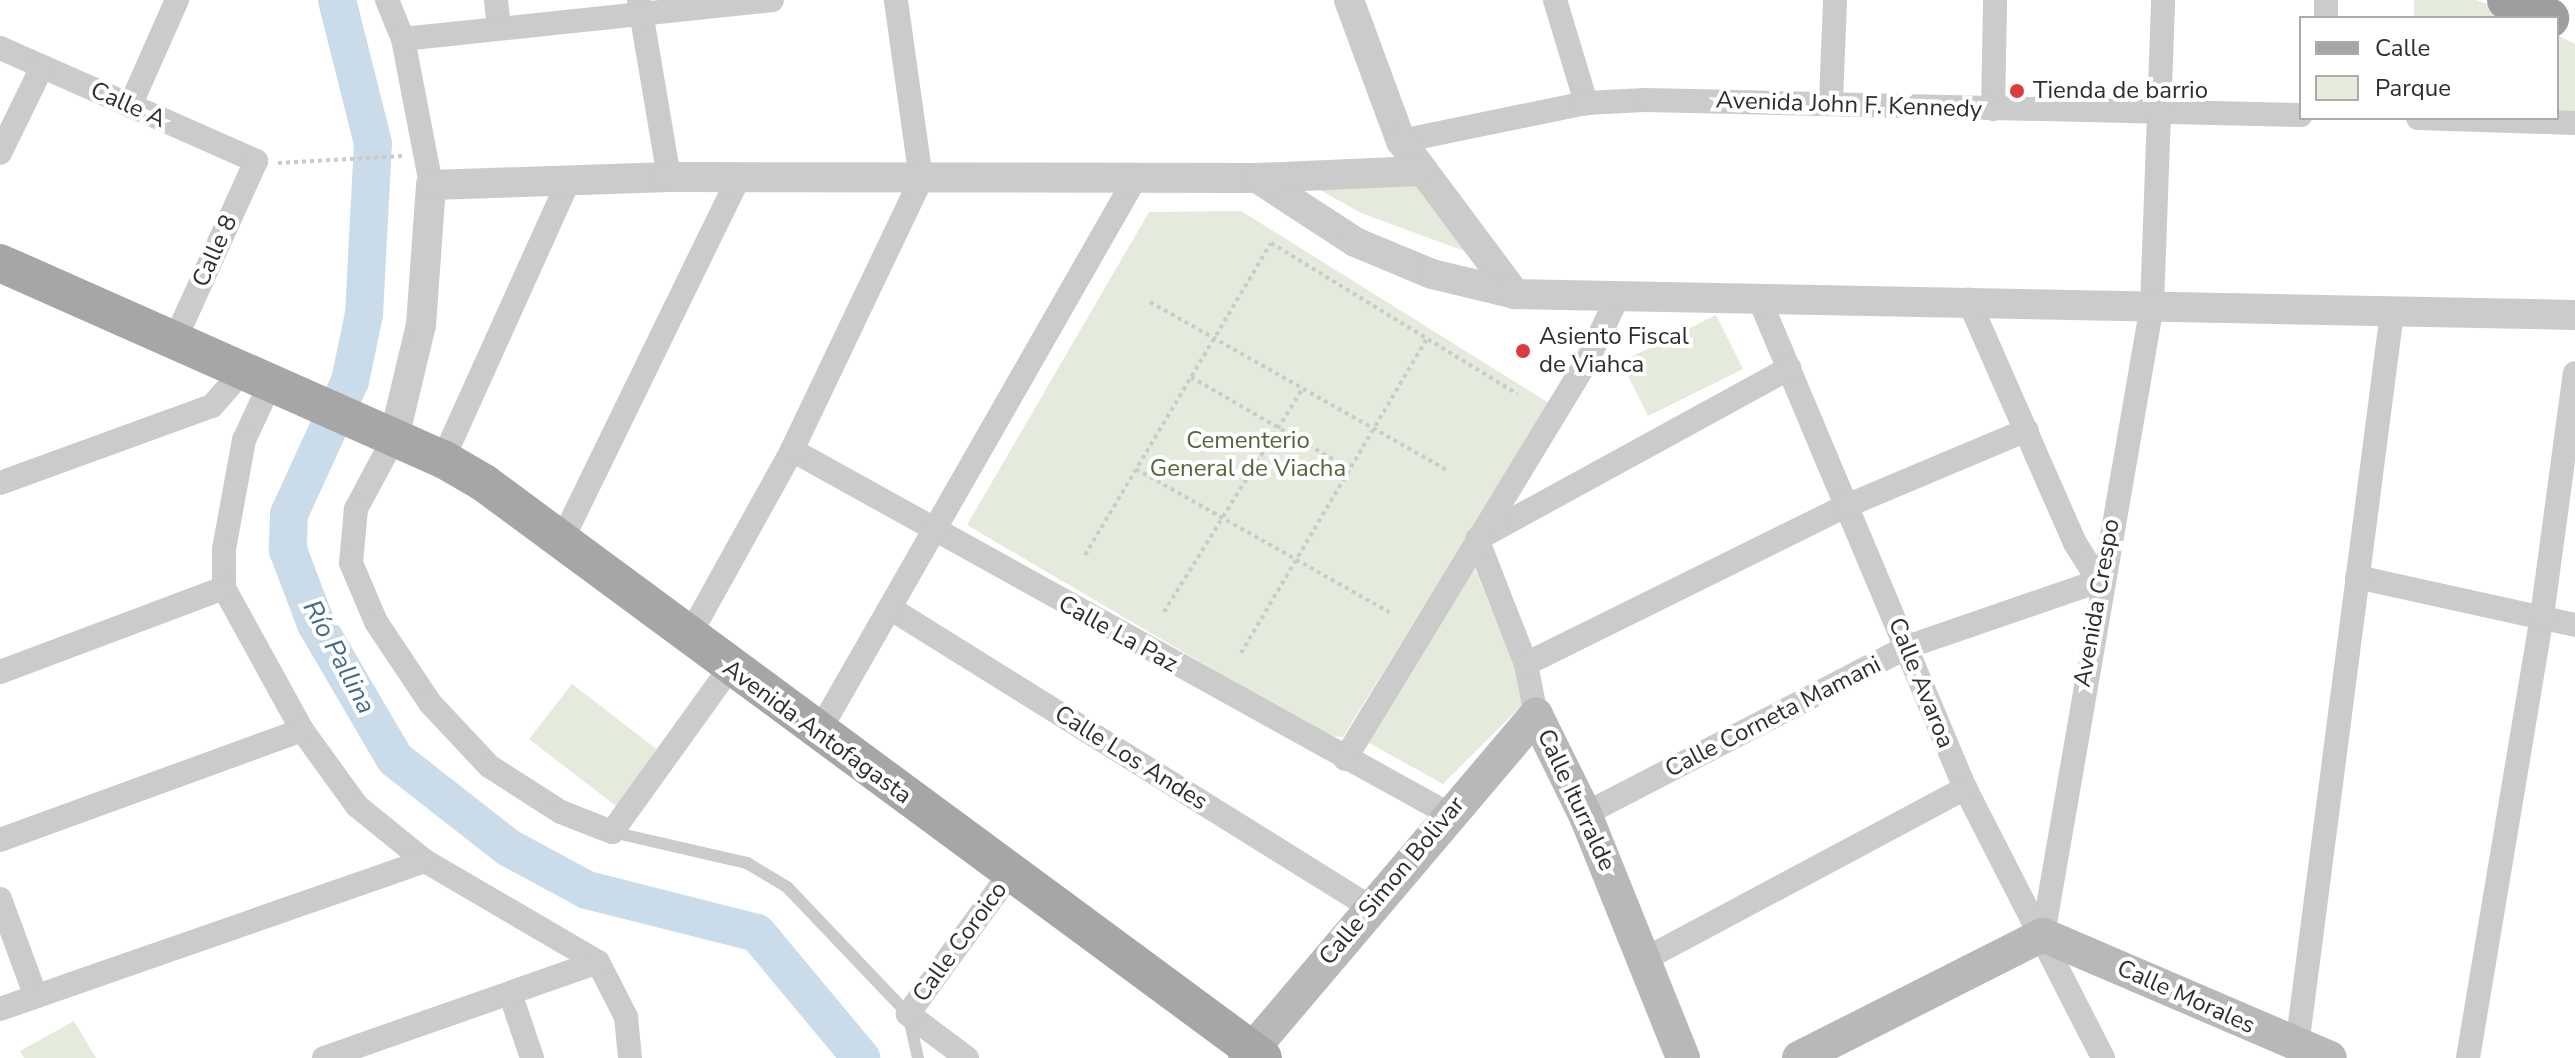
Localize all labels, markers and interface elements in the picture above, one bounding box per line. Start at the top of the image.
legend [2299,16,2559,120]
text: Calle [2375,32,2430,64]
text: Parque [2375,72,2451,104]
street label: Calle A [86,76,170,134]
place label: Tienda de barrio [2033,77,2208,105]
marker: Tienda de barrio [2008,82,2026,100]
street label: Avenida John F. Kennedy [1715,86,1983,124]
street label: Calle 8 [186,210,244,292]
place label: Asiento Fiscal de Viahca [1539,323,1689,379]
marker: Asiento Fiscal de Viahca [1514,342,1532,360]
park label: Cementerio General de Viacha [1150,427,1346,483]
street label: Avenida Crespo [2068,517,2126,689]
street label: Calle La Paz [1053,589,1183,679]
water label: Río Pallina [296,595,382,719]
street label: Calle Avaroa [1882,614,1960,752]
street label: Calle Corneta Mamani [1660,650,1886,784]
street label: Avenida Antofagasta [717,654,917,810]
street label: Calle Los Andes [1049,699,1213,817]
street label: Calle Iturralde [1531,725,1621,875]
street label: Calle Simon Bolivar [1313,791,1471,971]
street label: Calle Coroico [907,876,1013,1008]
street label: Calle Morales [2113,954,2259,1040]

